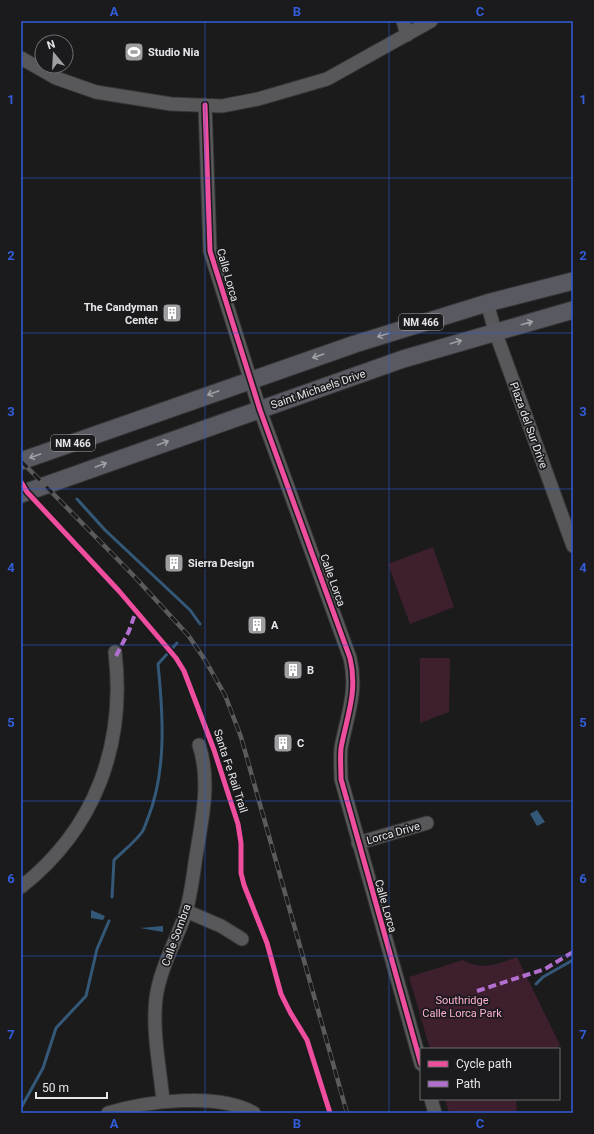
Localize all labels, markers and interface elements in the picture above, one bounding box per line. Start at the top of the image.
text: A [110,4,119,19]
text: B [293,4,301,19]
text: C [476,4,485,19]
north arrow [34,34,74,74]
text: N [45,38,57,52]
sports icon: Studio Nia [123,41,145,63]
place label: Studio Nia [148,46,199,59]
text: 1 [7,92,15,107]
text: 1 [579,92,587,107]
street label: Calle Lorca [214,247,241,303]
text: 2 [7,248,15,263]
text: 2 [579,248,587,263]
place label: The Candyman Center [84,301,158,327]
building icon: The Candyman Center [161,302,183,324]
road number: NM 466 [399,314,443,330]
one-way arrow [520,318,533,326]
one-way arrow [377,332,390,339]
one-way arrow [450,338,462,346]
one-way arrow [312,353,324,361]
street label: Saint Michaels Drive [269,367,367,412]
street label: Plaza del Sur Drive [507,380,550,470]
one-way arrow [208,389,220,397]
text: 3 [7,404,15,419]
text: 3 [579,404,587,419]
road number: NM 466 [51,435,95,451]
one-way arrow [157,439,169,447]
one-way arrow [28,453,41,460]
one-way arrow [95,461,107,469]
building icon: Sierra Design [163,552,185,574]
street label: Calle Lorca [317,552,348,608]
place label: Sierra Design [188,557,254,570]
text: 4 [7,560,15,575]
text: 4 [579,560,587,575]
building icon: A [246,614,268,636]
place label: A [271,619,279,632]
building icon: B [282,659,304,681]
place label: B [307,664,314,677]
text: 5 [7,715,15,730]
text: 5 [579,715,587,730]
street label: Santa Fe Rail Trail [211,728,250,815]
building icon: C [272,732,294,754]
place label: C [297,737,304,750]
street label: Lorca Drive [365,820,422,847]
text: 6 [7,871,15,886]
text: 6 [579,871,587,886]
street label: Calle Lorca [372,878,399,934]
street label: Calle Sombra [159,902,194,968]
park label: Southridge Calle Lorca Park [422,994,502,1020]
text: 7 [7,1027,15,1042]
text: 7 [579,1027,587,1042]
legend [420,1048,560,1100]
text: Cycle path [456,1057,512,1071]
scale bar [36,1074,107,1100]
text: Path [456,1077,481,1091]
text: 50 m [42,1081,69,1095]
text: A [110,1116,119,1131]
text: B [293,1116,301,1131]
text: C [476,1116,485,1131]

